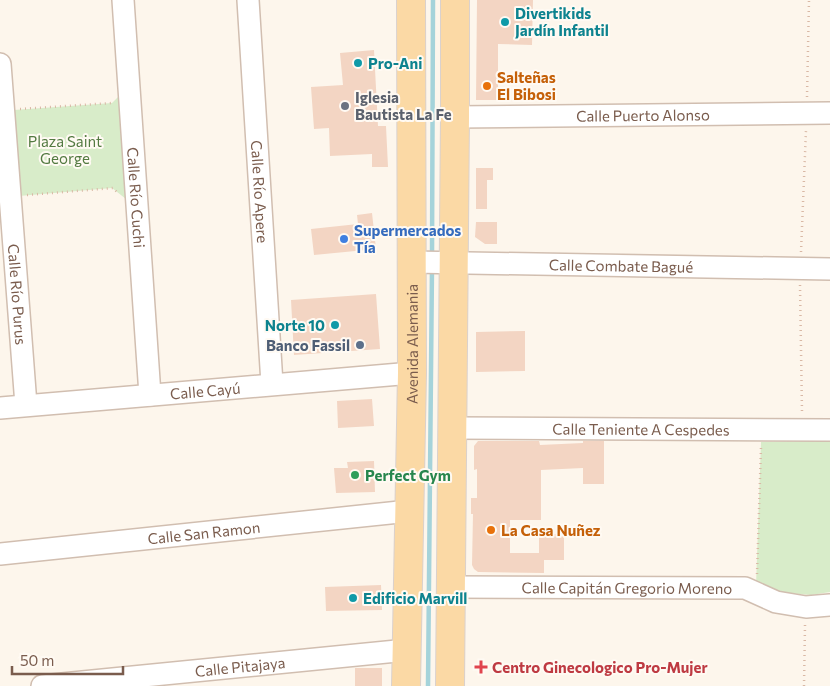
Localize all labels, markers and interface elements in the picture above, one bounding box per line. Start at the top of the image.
place label: Divertikids Jardín Infantil [515,4,609,39]
marker: Divertikids Jardín Infantil [499,16,511,28]
place label: Pro-Ani [368,54,422,72]
marker: Pro-Ani [352,57,364,69]
place label: Salteñas El Bibosi [497,68,556,103]
marker: Salteñas El Bibosi [481,80,493,92]
place label: Iglesia Bautista La Fe [355,88,452,123]
marker: Iglesia Bautista La Fe [339,100,351,112]
street label: Calle Puerto Alonso [576,105,710,125]
park label: Plaza Saint George [28,132,102,167]
street label: Calle Río Apere [248,140,272,244]
street label: Calle Río Cuchi [124,147,149,248]
place label: Supermercados Tía [354,221,461,256]
marker: Supermercados Tía [338,233,350,245]
street label: Calle Río Purus [5,243,30,346]
street label: Calle Combate Bagué [549,255,693,276]
street label: Avenida Alemania [402,284,421,404]
place label: Norte 10 [265,316,325,334]
marker: Norte 10 [329,319,341,331]
place label: Banco Fassil [266,336,350,354]
marker: Banco Fassil [354,339,366,351]
street label: Calle Cayú [169,379,241,403]
street label: Calle Teniente A Cespedes [552,420,730,438]
place label: Perfect Gym [365,466,451,484]
marker: Perfect Gym [349,469,361,481]
street label: Calle San Ramon [147,518,261,547]
place label: La Casa Nuñez [501,521,601,539]
marker: La Casa Nuñez [485,524,497,536]
street label: Calle Capitán Gregorio Moreno [522,578,732,597]
place label: Edificio Marvill [363,589,467,607]
marker: Edificio Marvill [347,592,359,604]
scale bar [12,644,124,676]
text: 50 m [20,651,54,669]
street label: Calle Pitajaya [194,653,286,680]
place label: Centro Ginecologico Pro-Mujer [492,658,708,676]
marker: Centro Ginecologico Pro-Mujer [474,660,488,674]

